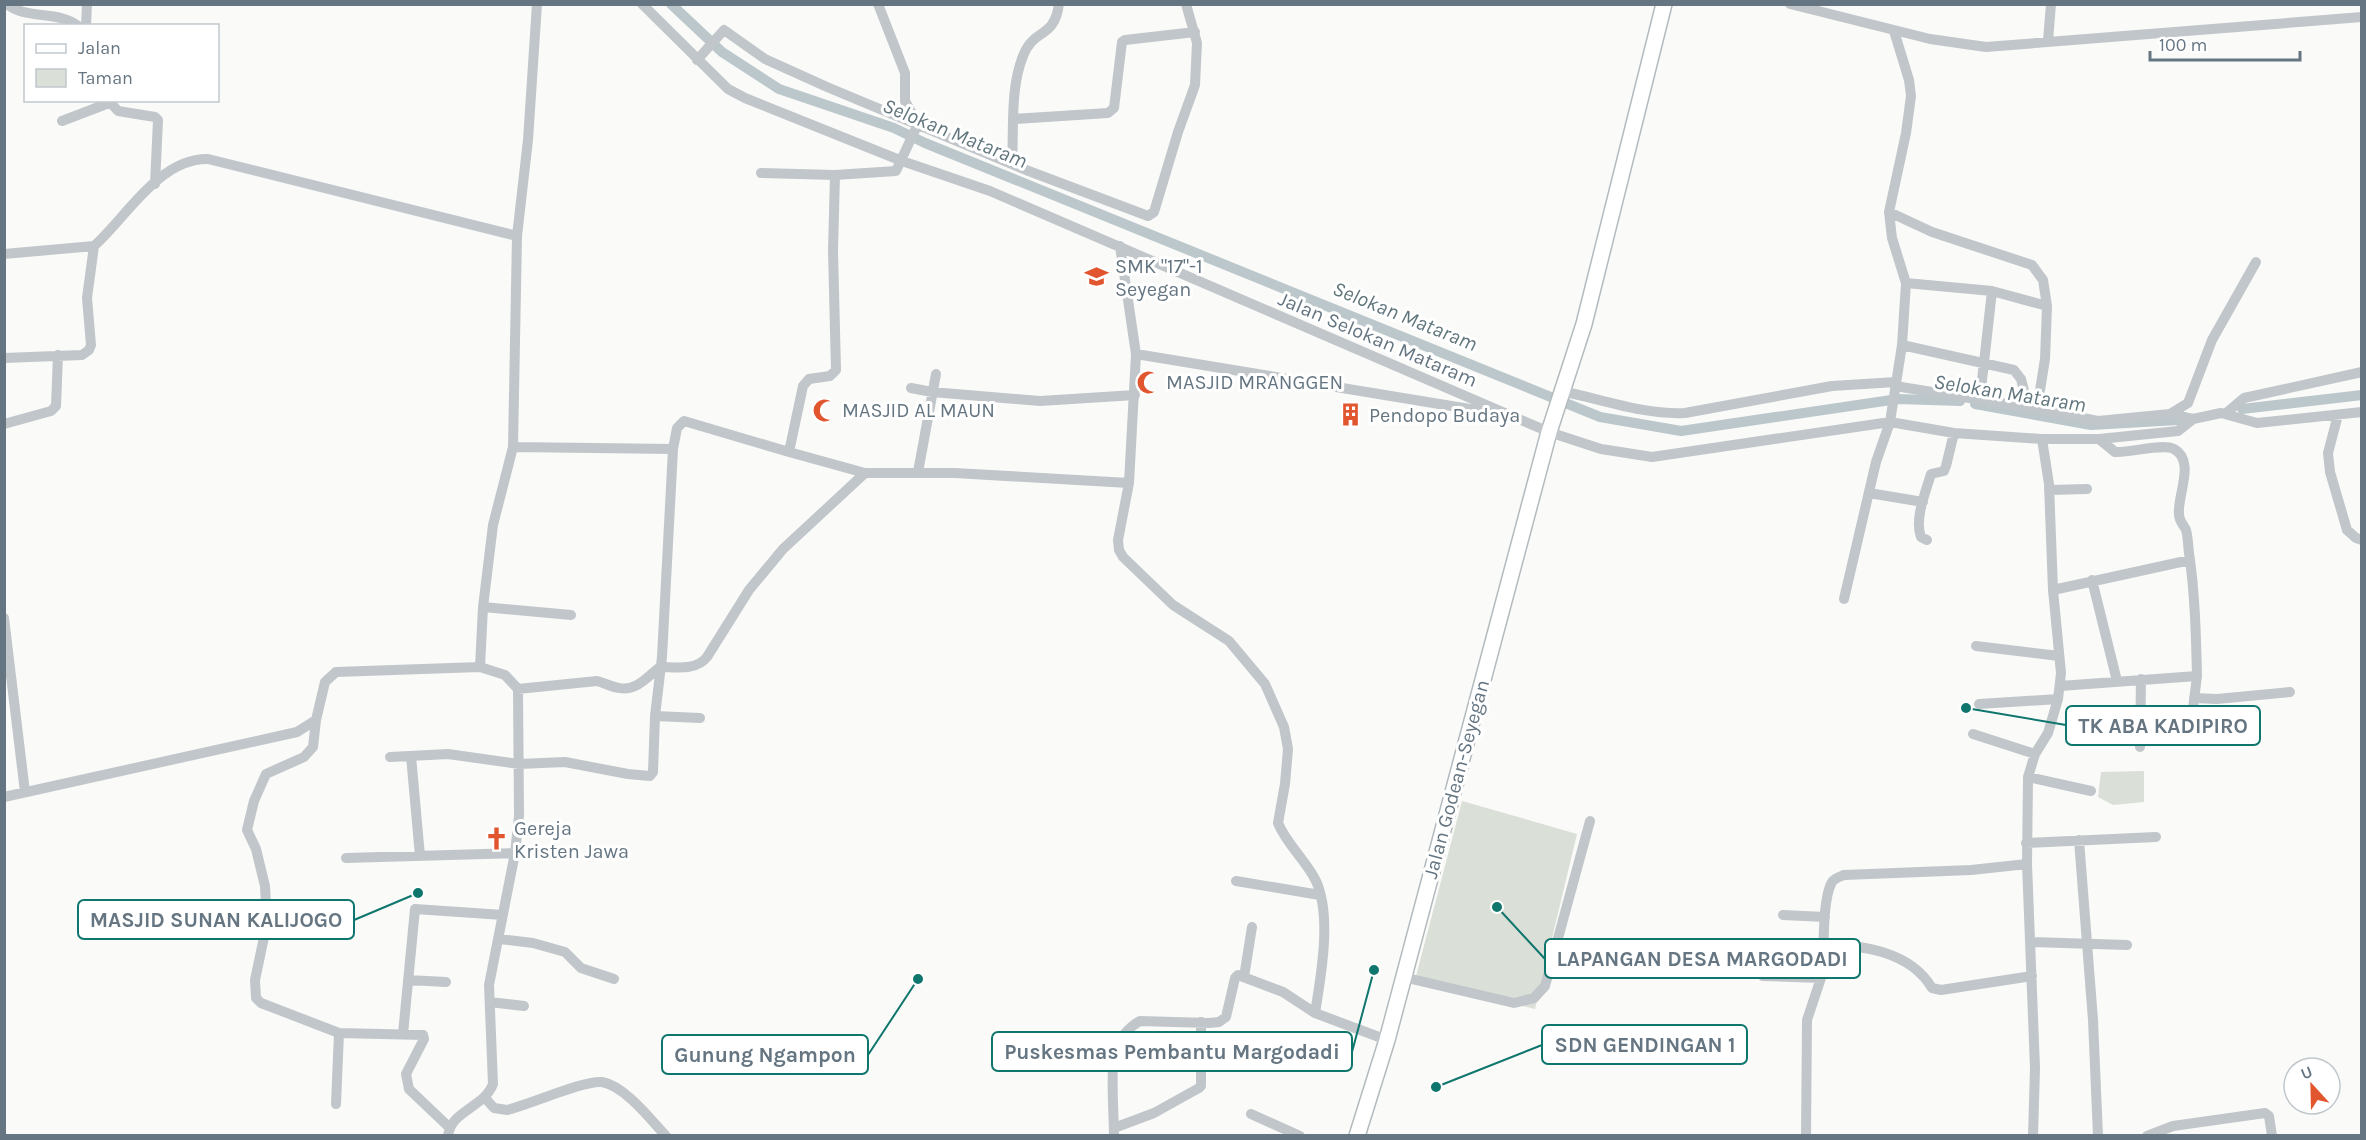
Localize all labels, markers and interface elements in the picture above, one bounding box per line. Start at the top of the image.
legend [24,24,219,102]
scale bar [2150,24,2300,62]
text: 100 m [2159,34,2207,56]
text: Jalan [78,37,121,59]
text: Taman [78,67,133,89]
water label: Selokan Mataram [879,93,1031,173]
place label: SMK "17"-1 Seyegan [1115,255,1203,301]
school or university icon: SMK "17"-1 Seyegan [1084,264,1110,290]
water label: Selokan Mataram [1329,276,1481,356]
street label: Jalan Selokan Mataram [1275,287,1481,392]
mosque icon: MASJID MRANGGEN [1135,369,1161,395]
water label: Selokan Mataram [1932,369,2088,417]
place label: MASJID MRANGGEN [1166,371,1343,394]
mosque icon: MASJID AL MAUN [811,397,837,423]
place label: MASJID AL MAUN [842,399,995,422]
building icon: Pendopo Budaya [1338,402,1364,428]
place label: Pendopo Budaya [1369,404,1520,427]
street label: Jalan Godean-Seyegan [1419,677,1494,881]
callout: TK ABA KADIPIRO [2066,706,2260,745]
text: TK ABA KADIPIRO [2078,714,2248,738]
place label: Gereja Kristen Jawa [514,817,629,863]
church icon: Gereja Kristen Jawa [483,826,509,852]
callout: MASJID SUNAN KALIJOGO [78,900,354,939]
text: MASJID SUNAN KALIJOGO [90,908,342,932]
callout: LAPANGAN DESA MARGODADI [1545,939,1860,978]
text: LAPANGAN DESA MARGODADI [1556,947,1848,971]
callout: SDN GENDINGAN 1 [1542,1025,1747,1064]
callout: Puskesmas Pembantu Margodadi [992,1032,1352,1071]
text: SDN GENDINGAN 1 [1555,1033,1735,1057]
callout: Gunung Ngampon [662,1035,868,1074]
text: Puskesmas Pembantu Margodadi [1004,1040,1340,1064]
text: Gunung Ngampon [674,1043,856,1067]
north arrow [2282,1056,2342,1116]
text: U [2298,1062,2315,1083]

